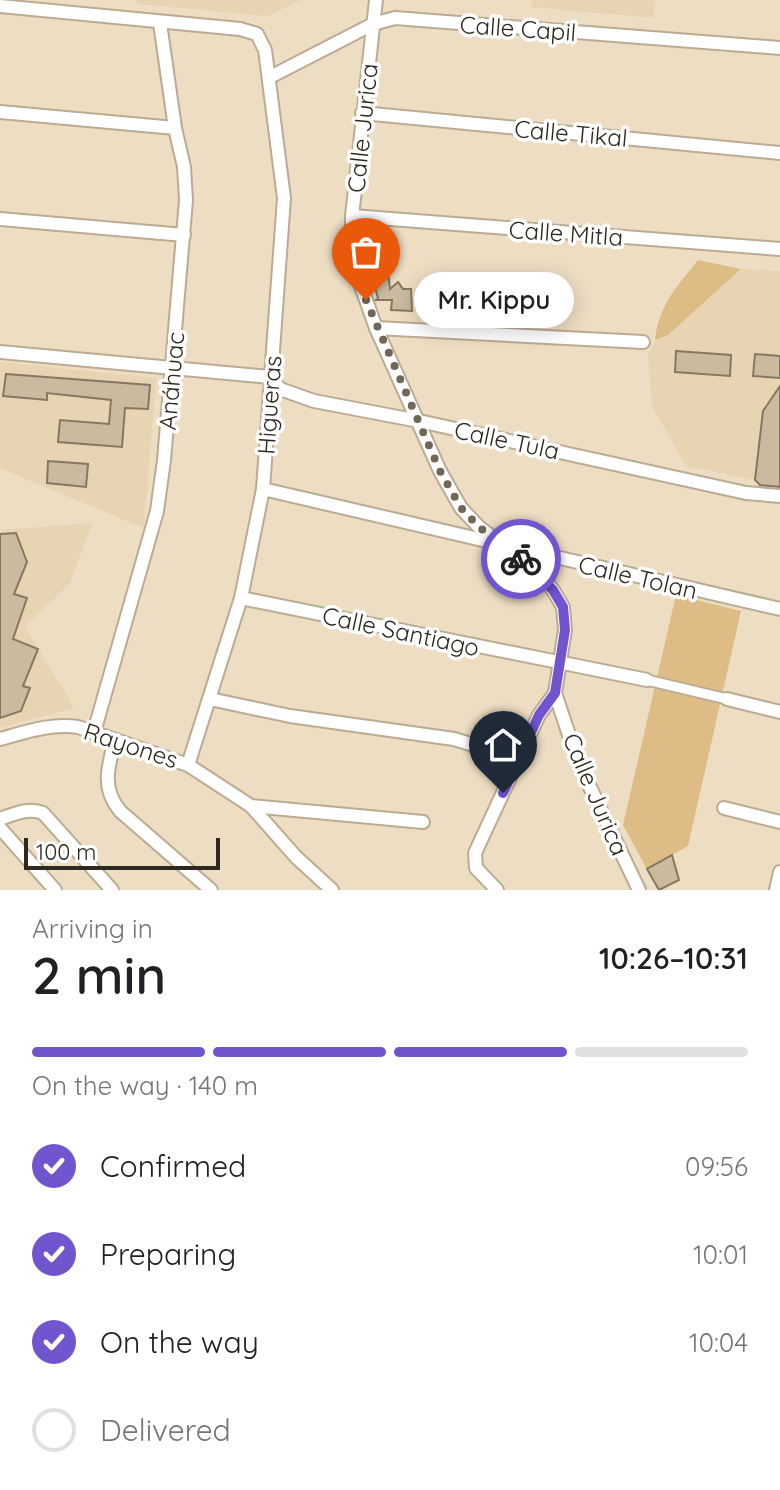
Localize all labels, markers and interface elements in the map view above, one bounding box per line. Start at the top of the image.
street label: Calle Capil [459,9,577,47]
street label: Calle Jurica [340,62,384,194]
street label: Calle Tikal [513,113,629,153]
street label: Calle Mitla [508,214,624,252]
pin [332,218,400,300]
icon: bag [344,230,388,274]
callout: Mr. Kippu [414,272,574,328]
text: Mr. Kippu [438,283,550,316]
street label: Anáhuac [152,331,190,431]
street label: Higueras [251,354,287,456]
street label: Calle Tula [452,414,562,466]
courier [481,519,561,599]
icon: bike [499,537,543,581]
street label: Calle Tolan [576,549,700,605]
street label: Calle Santiago [320,600,482,662]
pin [469,711,537,793]
street label: Rayones [80,716,182,774]
icon: home [481,723,525,767]
street label: Calle Jurica [557,728,635,860]
scale bar [24,834,220,870]
text: 100 m [36,838,96,866]
text: Arriving in [32,912,153,945]
text: 10:26–10:31 [599,939,748,977]
text: 2 min [32,942,166,1007]
text: On the way · 140 m [32,1069,258,1102]
icon: check [32,1144,76,1188]
text: Confirmed [100,1147,246,1185]
text: 09:56 [685,1150,748,1183]
icon: check [32,1232,76,1276]
text: Preparing [100,1235,236,1273]
text: 10:01 [693,1238,748,1271]
icon: check [32,1320,76,1364]
text: On the way [100,1323,259,1361]
text: 10:04 [689,1326,748,1359]
text: Delivered [100,1411,231,1449]

